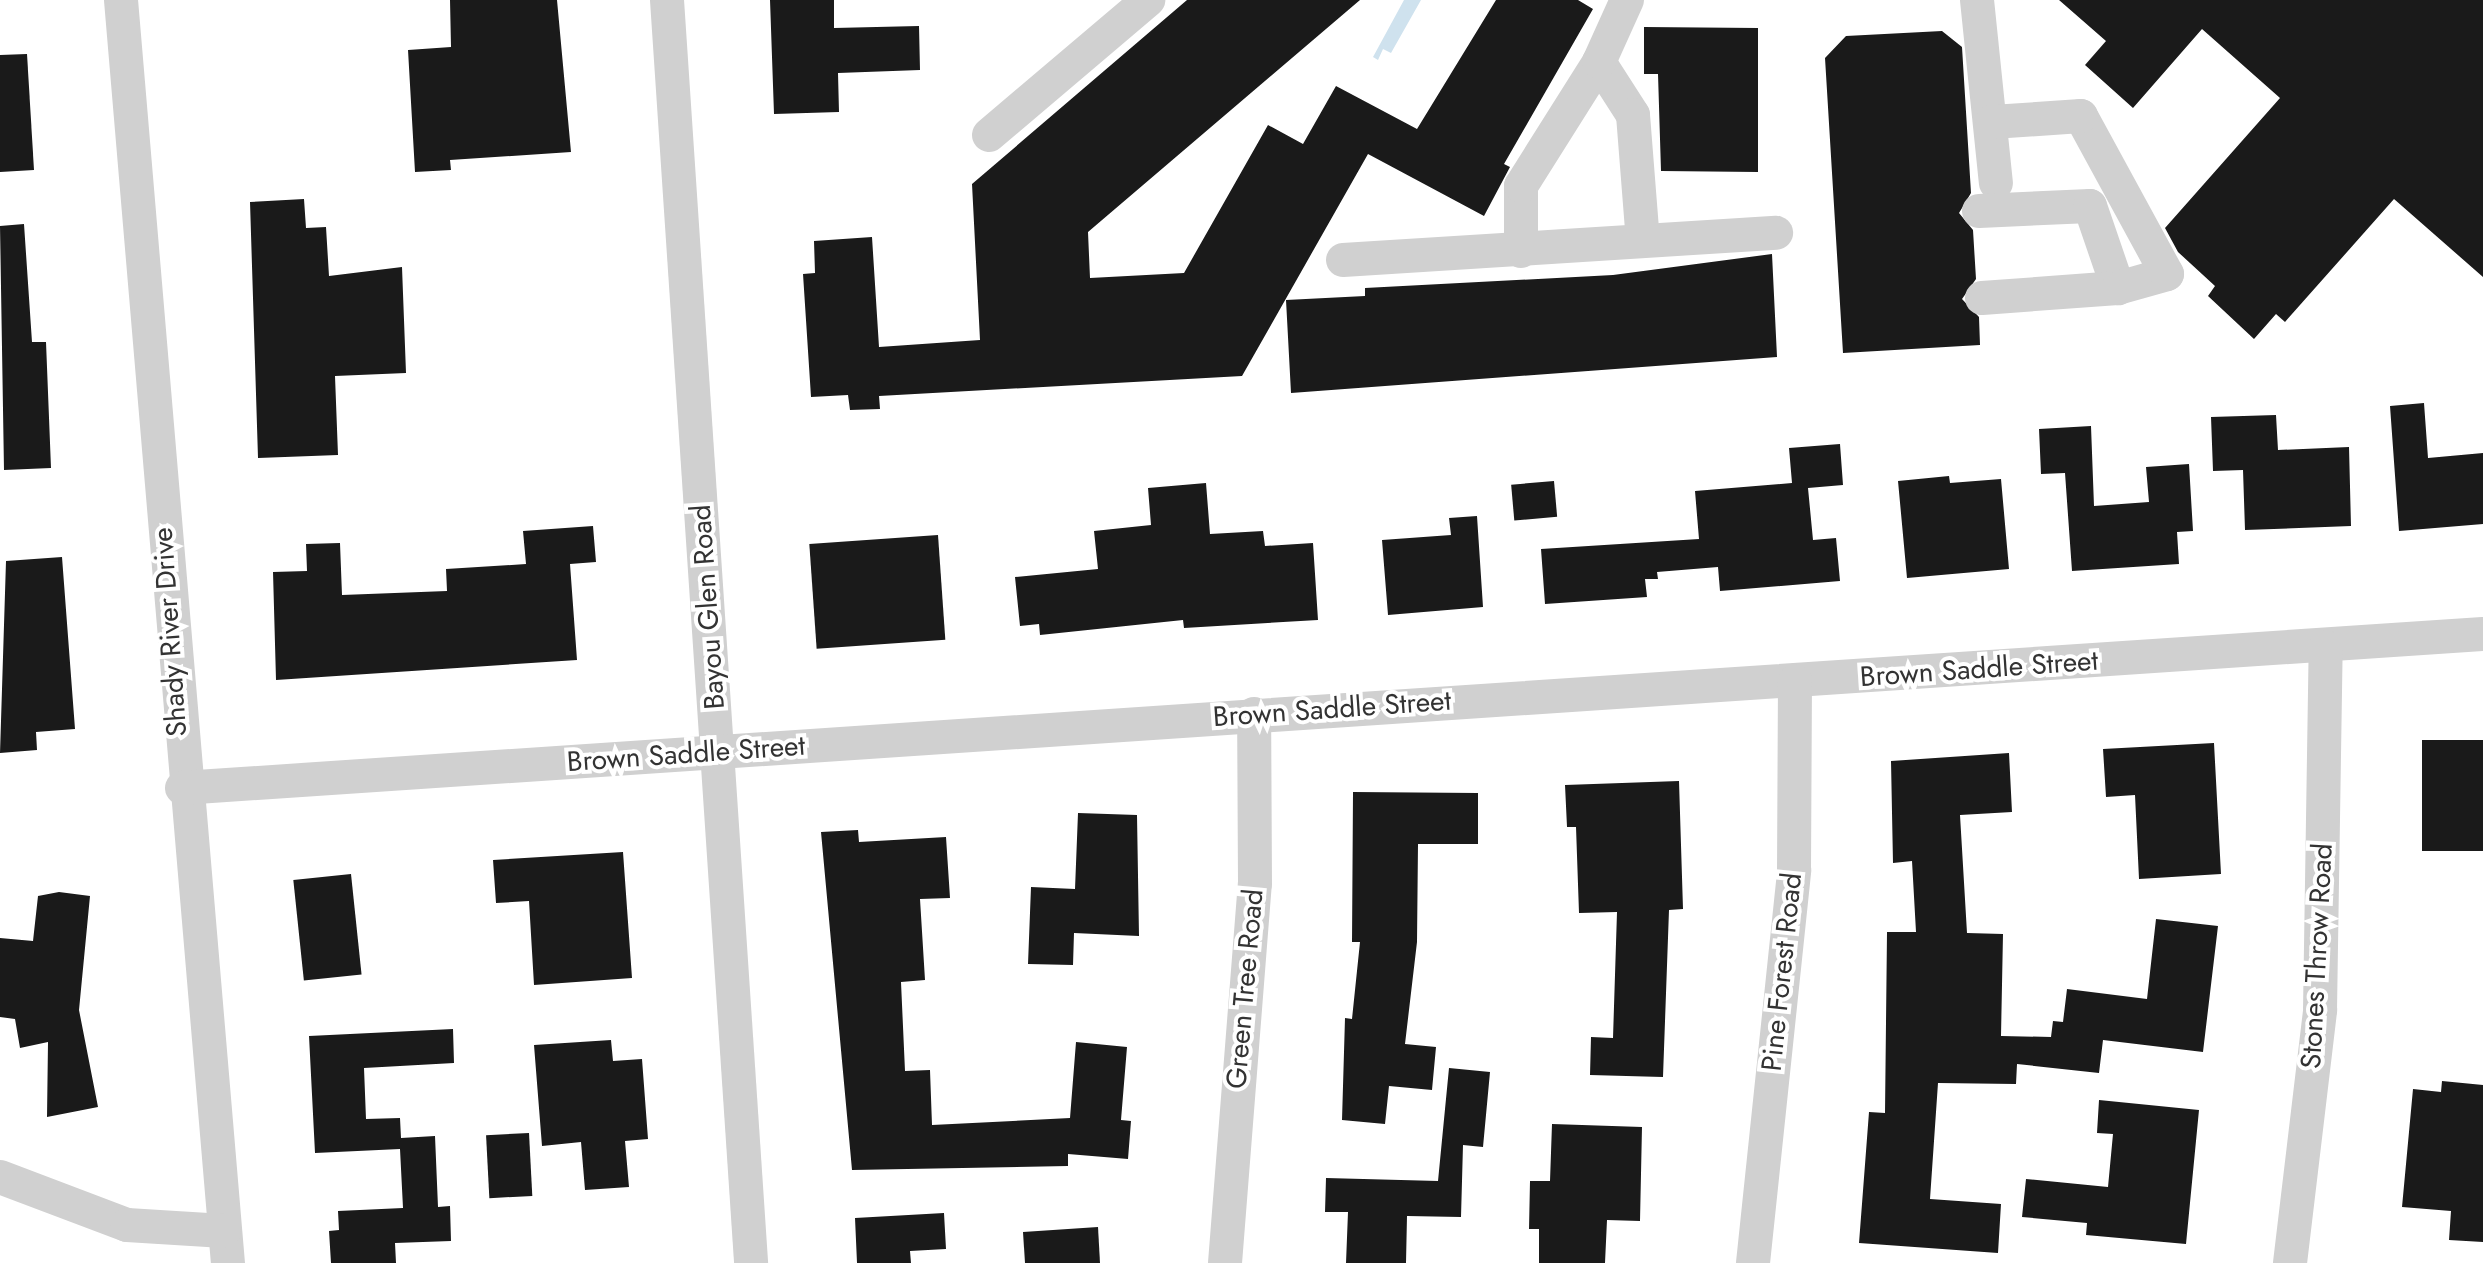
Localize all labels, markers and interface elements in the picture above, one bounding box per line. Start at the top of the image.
street label: Bayou Glen Road [684,503,732,711]
street label: Shady River Drive [146,526,194,738]
street label: Brown Saddle Street [1859,644,2099,694]
street label: Brown Saddle Street [1212,684,1452,734]
street label: Brown Saddle Street [566,729,806,779]
street label: Stones Throw Road [2294,842,2340,1070]
street label: Pine Forest Road [1755,871,1809,1073]
street label: Green Tree Road [1220,888,1270,1090]

